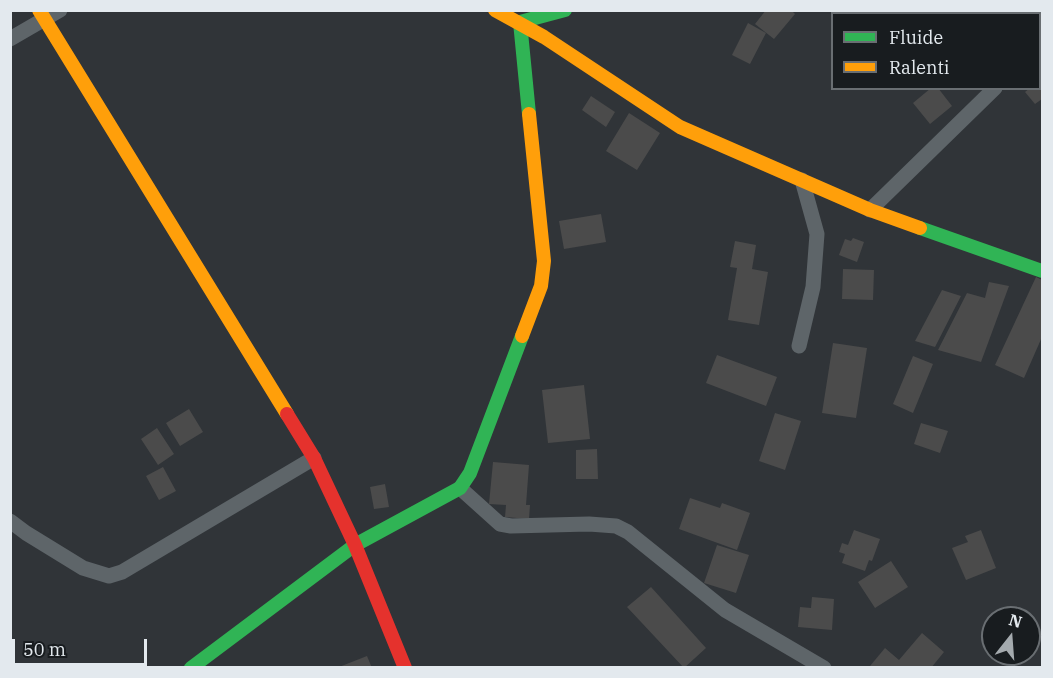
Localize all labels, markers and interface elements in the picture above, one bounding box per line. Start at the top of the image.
legend [831,12,1041,90]
text: Fluide [889,26,943,49]
text: Ralenti [889,56,950,79]
north arrow [981,606,1041,666]
text: N [1007,609,1025,632]
scale bar [15,627,150,665]
text: 50 m [23,638,66,661]

